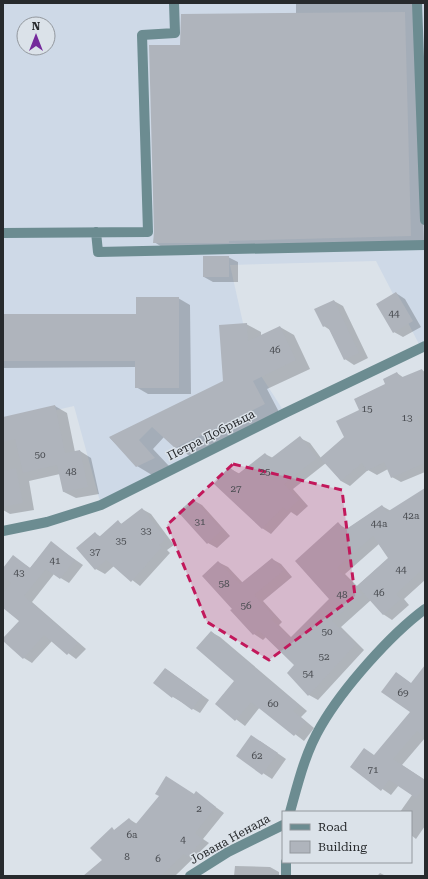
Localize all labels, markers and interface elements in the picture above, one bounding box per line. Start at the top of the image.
north arrow [16,16,56,56]
text: N [32,20,41,33]
house number: 44 [388,308,400,319]
house number: 46 [269,344,281,355]
house number: 15 [361,403,373,414]
street label: Петра Добрњца [165,407,258,463]
house number: 13 [401,412,413,423]
house number: 50 [34,449,46,460]
house number: 48 [65,466,77,477]
house number: 25 [259,466,271,477]
house number: 27 [230,483,242,494]
house number: 42a [403,510,420,521]
house number: 31 [194,516,206,527]
house number: 44a [371,518,388,529]
house number: 33 [140,525,152,536]
house number: 35 [115,535,127,546]
house number: 37 [89,546,101,557]
house number: 41 [49,555,61,566]
house number: 44 [395,564,407,575]
house number: 43 [13,567,25,578]
house number: 58 [218,578,230,589]
house number: 46 [373,587,385,598]
house number: 48 [336,589,348,600]
house number: 56 [240,600,252,611]
house number: 50 [321,626,333,637]
house number: 52 [318,651,330,662]
house number: 54 [302,668,314,679]
house number: 69 [397,687,409,698]
house number: 60 [267,698,279,709]
house number: 62 [251,750,263,761]
house number: 71 [367,764,379,775]
house number: 2 [196,803,202,814]
street label: Јована Ненада [187,811,273,867]
legend [282,811,412,863]
text: Road [318,820,348,834]
house number: 6a [126,829,138,840]
house number: 4 [180,834,186,845]
text: Building [318,840,367,854]
house number: 8 [124,851,130,862]
house number: 6 [155,853,161,864]

